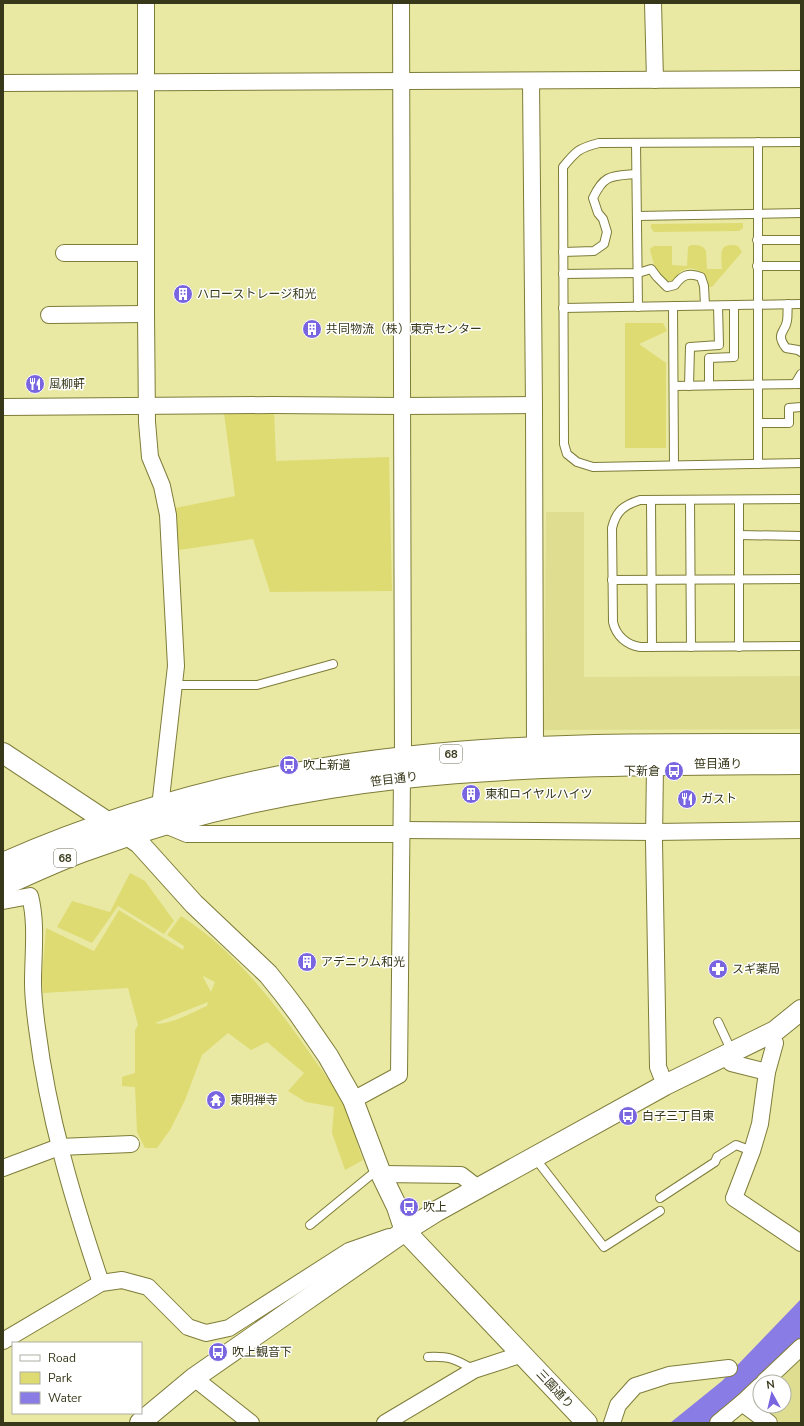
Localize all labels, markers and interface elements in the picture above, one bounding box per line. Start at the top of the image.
building icon: ハローストレージ和光 [172,283,194,305]
place label: ハローストレージ和光 [197,286,316,302]
building icon: 共同物流（株）東京センター [301,318,323,340]
place label: 共同物流（株）東京センター [326,321,482,337]
restaurant icon: 風柳軒 [24,373,46,395]
place label: 風柳軒 [49,376,85,392]
road number: 68 [440,745,462,763]
bus stop icon: 吹上新道 [278,754,300,776]
street label: 笹目通り [694,756,742,772]
place label: 吹上新道 [303,757,351,773]
bus stop icon: 下新倉 [663,760,685,782]
place label: 下新倉 [624,763,660,779]
street label: 笹目通り [369,768,419,790]
building icon: 東和ロイヤルハイツ [460,783,482,805]
place label: 東和ロイヤルハイツ [485,786,592,802]
restaurant icon: ガスト [676,788,698,810]
place label: ガスト [701,791,737,807]
road number: 68 [54,849,76,867]
building icon: アデニウム和光 [296,951,318,973]
place label: アデニウム和光 [321,954,405,970]
pharmacy icon: スギ薬局 [707,958,729,980]
place label: スギ薬局 [732,961,780,977]
temple icon: 東明禅寺 [205,1089,227,1111]
place label: 東明禅寺 [230,1092,278,1108]
bus stop icon: 白子三丁目東 [617,1105,639,1127]
place label: 白子三丁目東 [642,1108,714,1124]
bus stop icon: 吹上 [398,1196,420,1218]
place label: 吹上 [423,1199,447,1215]
bus stop icon: 吹上観音下 [207,1341,229,1363]
legend [12,1342,142,1414]
place label: 吹上観音下 [232,1344,292,1360]
text: Road [48,1350,76,1366]
street label: 三園通り [533,1366,577,1412]
text: Park [48,1370,73,1386]
north arrow [752,1374,792,1414]
text: N [766,1377,776,1393]
text: Water [48,1390,82,1406]

